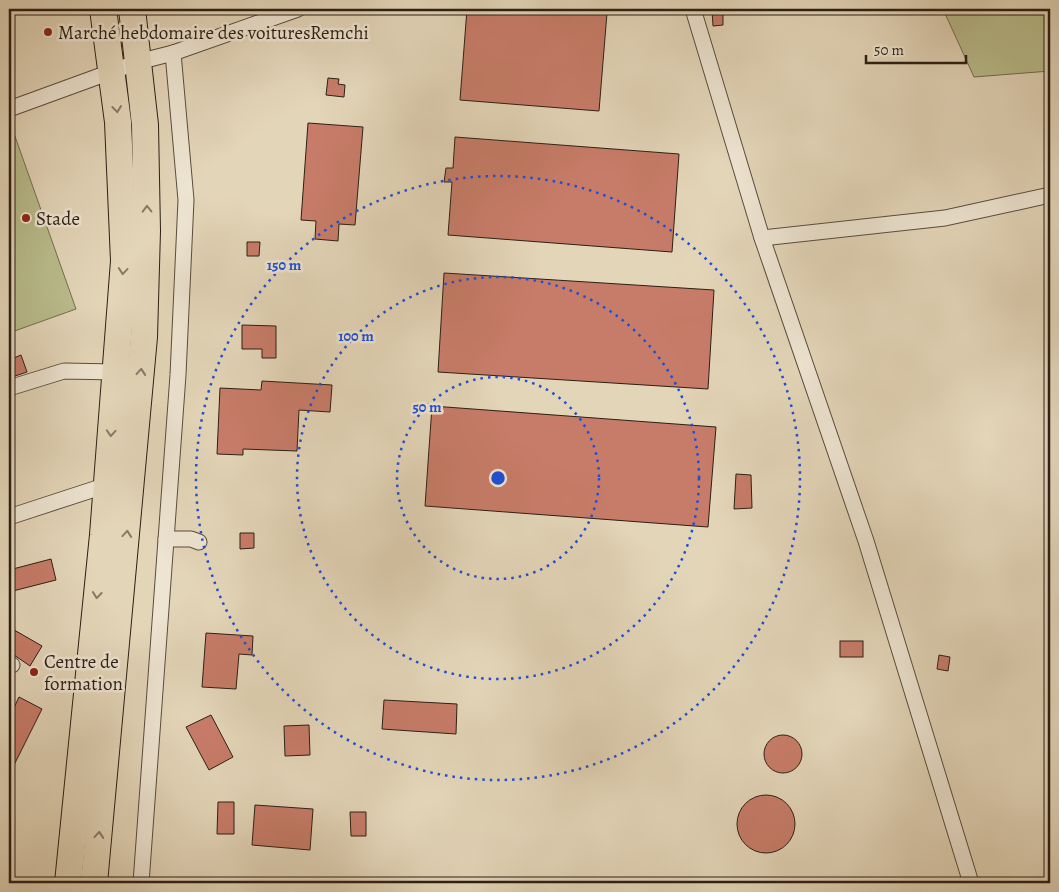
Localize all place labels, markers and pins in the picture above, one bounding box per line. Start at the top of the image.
place label: Marché hebdomaire des voituresRemchi [58,20,369,46]
marker: Marché hebdomaire des voituresRemchi [42,26,54,38]
place label: Stade [36,206,80,232]
marker: Stade [20,212,32,224]
centre of rings [489,469,507,487]
place label: Centre de formation [44,649,123,697]
marker: Centre de formation [28,666,40,678]

